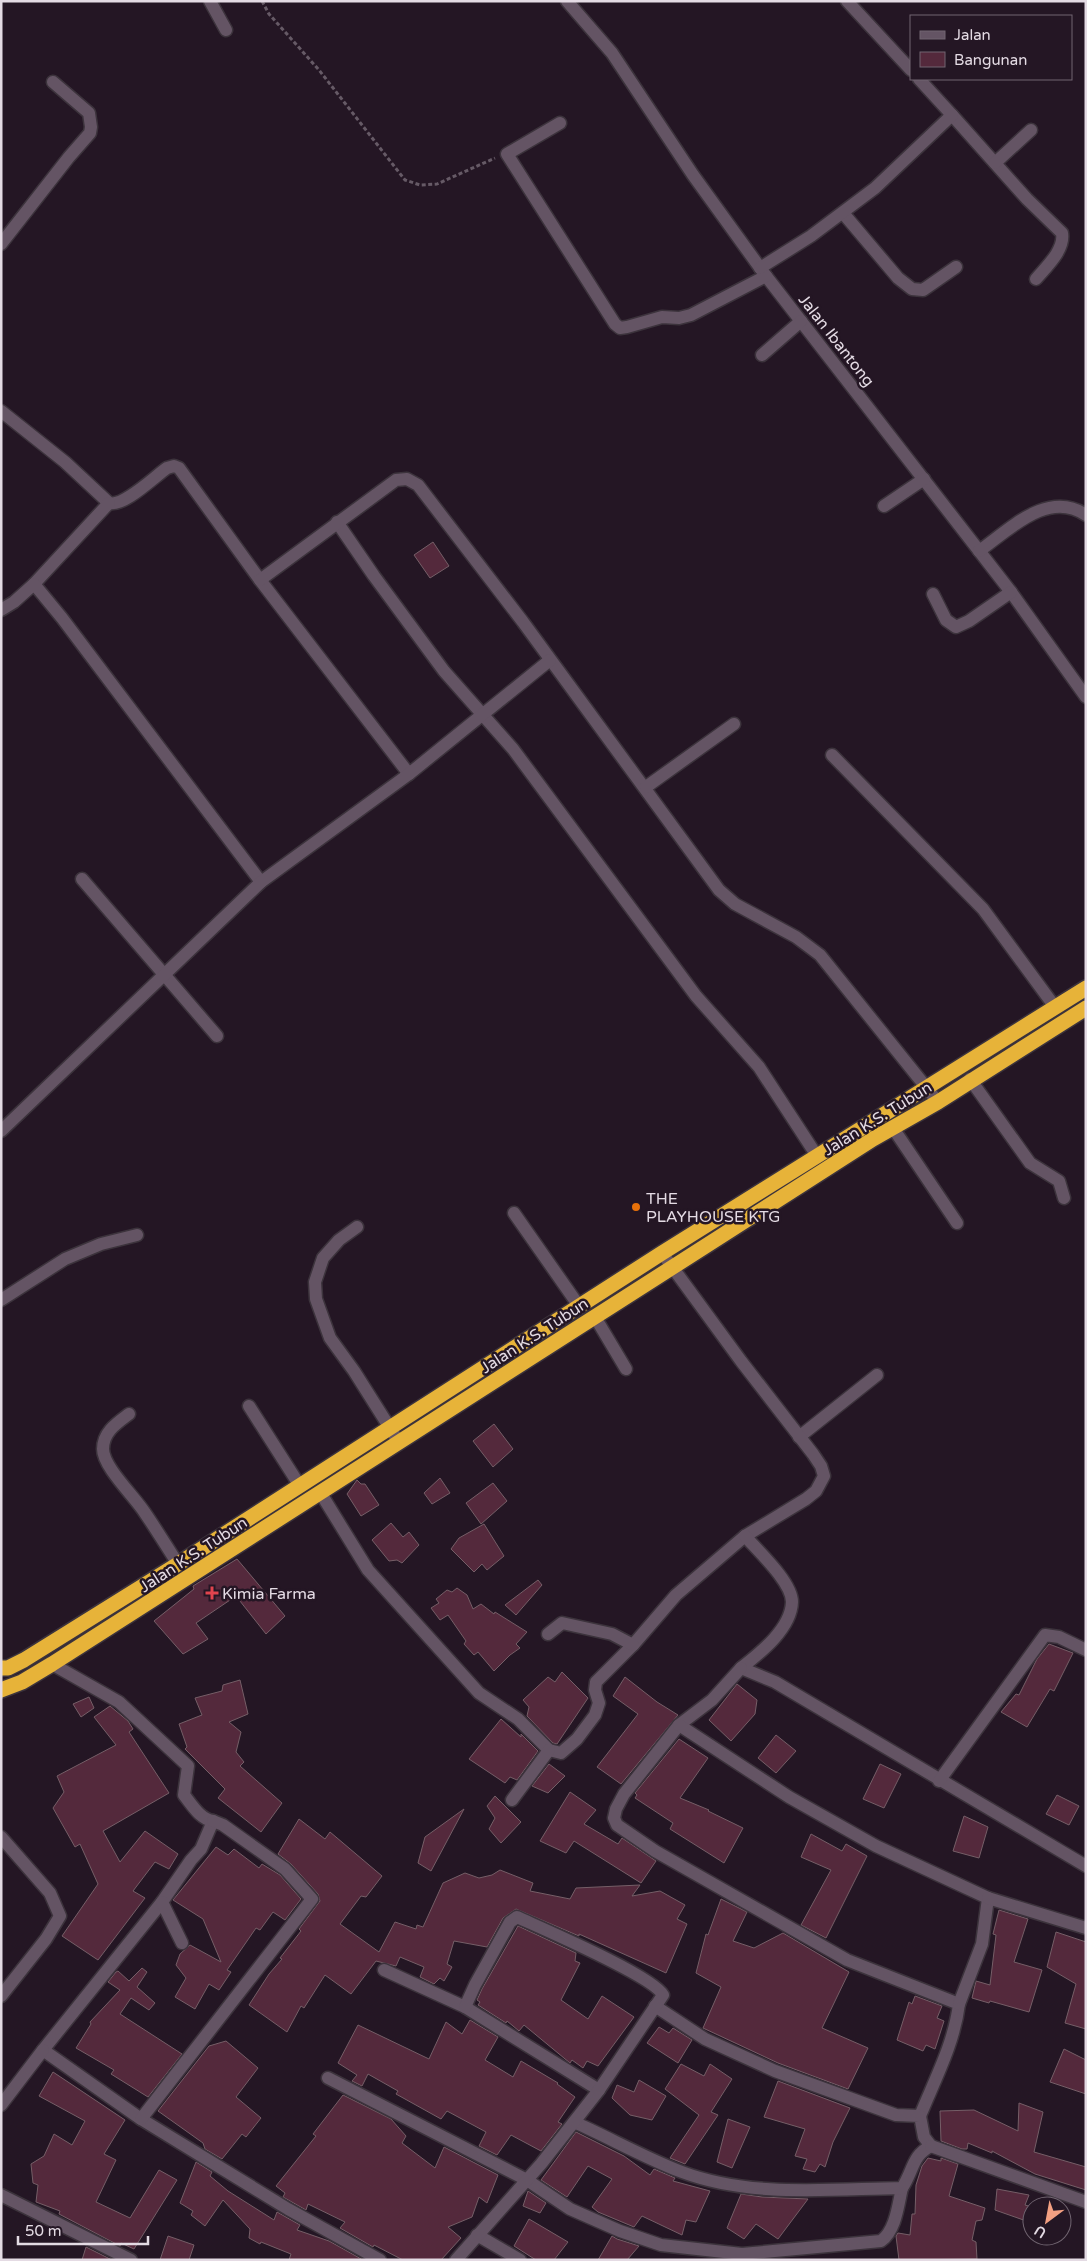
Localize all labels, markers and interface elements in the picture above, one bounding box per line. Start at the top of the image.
legend [910,15,1072,80]
text: Jalan [954,26,991,44]
text: Bangunan [954,51,1027,69]
street label: Jalan Ibantong [794,290,879,391]
street label: Jalan K.S. Tubun [819,1077,936,1160]
place label: THE PLAYHOUSE KTG [646,1189,780,1227]
marker: THE PLAYHOUSE KTG [630,1201,642,1213]
street label: Jalan K.S. Tubun [477,1294,592,1378]
street label: Jalan K.S. Tubun [136,1513,251,1597]
place label: Kimia Farma [222,1584,316,1604]
marker: Kimia Farma [206,1587,218,1599]
north arrow [1022,2196,1072,2246]
scale bar [18,2214,148,2246]
text: 50 m [25,2222,62,2240]
text: U [1031,2222,1049,2242]

